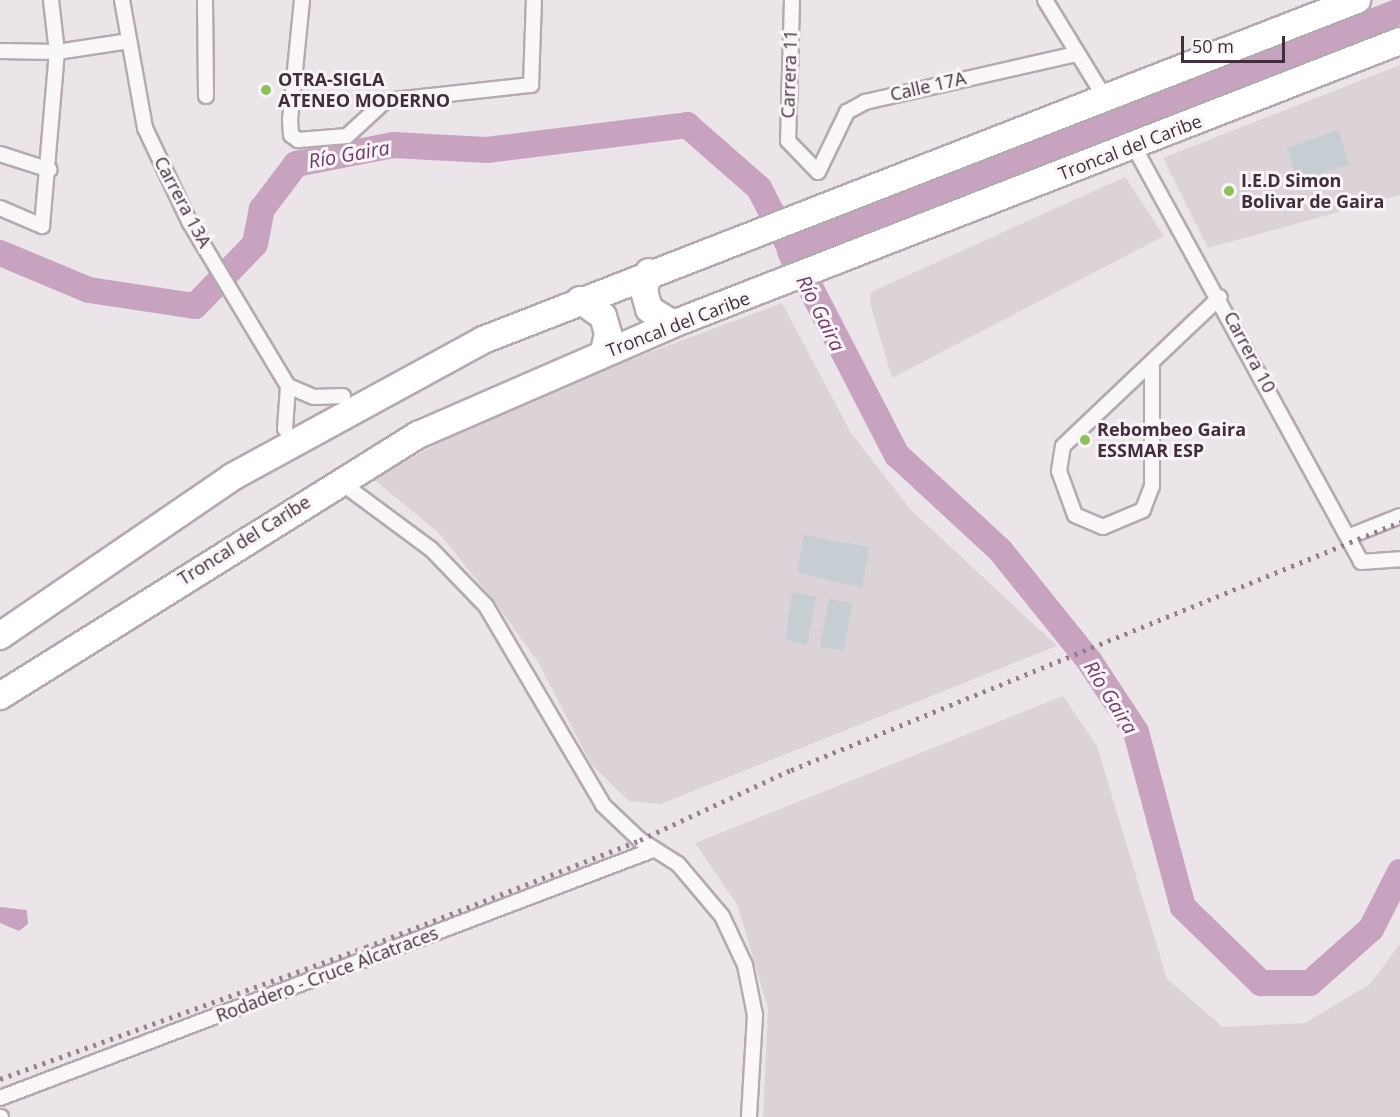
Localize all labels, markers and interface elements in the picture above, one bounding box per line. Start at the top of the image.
scale bar [1184,24,1288,62]
street label: Carrera 11 [777,29,801,119]
text: 50 m [1192,34,1234,58]
street label: Calle 17A [888,67,968,105]
place label: OTRA-SIGLA ATENEO MODERNO [278,69,450,112]
marker: OTRA-SIGLA ATENEO MODERNO [259,83,273,97]
street label: Troncal del Caribe [1055,110,1205,184]
water label: Río Gaira [306,135,392,173]
street label: Carrera 13A [150,153,216,251]
place label: I.E.D Simon Bolivar de Gaira [1241,170,1384,213]
marker: I.E.D Simon Bolivar de Gaira [1222,184,1236,198]
water label: Río Gaira [792,271,850,355]
street label: Troncal del Caribe [603,287,753,361]
street label: Carrera 10 [1220,308,1280,396]
place label: Rebombeo Gaira ESSMAR ESP [1097,419,1246,462]
marker: Rebombeo Gaira ESSMAR ESP [1078,433,1092,447]
street label: Troncal del Caribe [174,491,314,589]
water label: Río Gaira [1079,656,1143,738]
street label: Rodadero - Cruce Alcatraces [213,922,441,1026]

